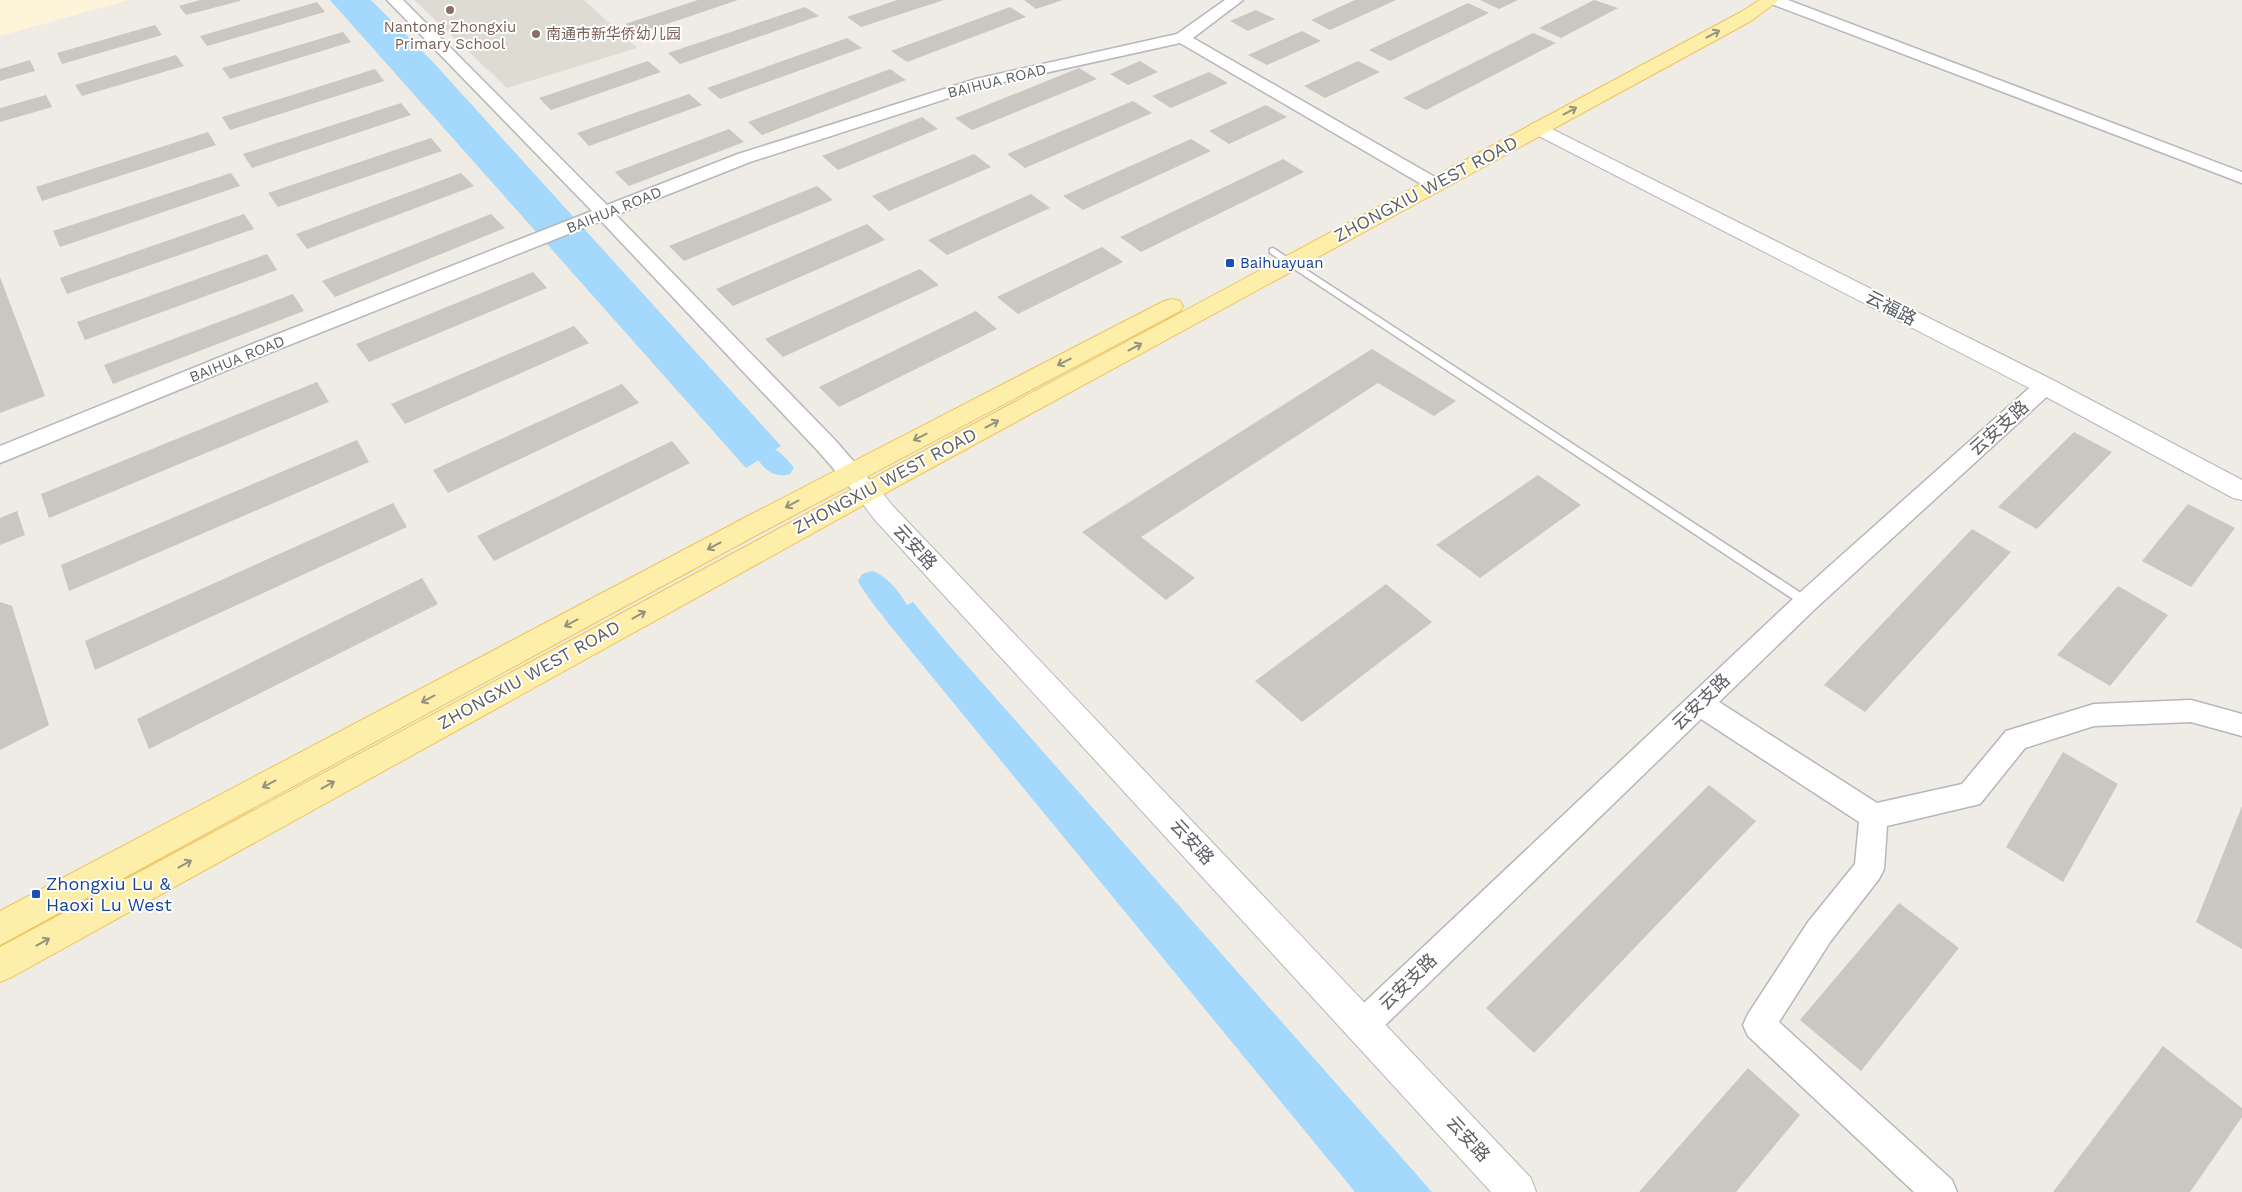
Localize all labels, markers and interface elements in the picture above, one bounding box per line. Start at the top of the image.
marker: Nantong Zhongxiu Primary School [444,4,456,16]
place label: Nantong Zhongxiu Primary School [384,18,516,53]
place label: 南通市新华侨幼儿园 [546,25,681,43]
marker: 南通市新华侨幼儿园 [530,28,542,40]
one-way arrow [1705,29,1720,39]
street label: BAIHUA ROAD [946,60,1048,102]
one-way arrow [1562,106,1577,116]
street label: ZHONGXIU WEST ROAD [1330,131,1521,246]
street label: BAIHUA ROAD [564,183,664,237]
place label: Baihuayuan [1240,254,1324,272]
marker: Baihuayuan [1224,257,1236,269]
street label: 云福路 [1862,286,1920,329]
street label: BAIHUA ROAD [187,332,287,386]
one-way arrow [1127,342,1142,352]
one-way arrow [1057,358,1072,367]
street label: 云安支路 [1965,396,2032,460]
one-way arrow [984,419,998,429]
street label: ZHONGXIU WEST ROAD [789,423,980,538]
one-way arrow [913,433,928,442]
one-way arrow [784,499,799,509]
street label: 云安路 [889,520,941,574]
one-way arrow [707,541,722,551]
one-way arrow [631,609,645,619]
street label: ZHONGXIU WEST ROAD [434,616,623,733]
one-way arrow [564,618,579,628]
street label: 云安支路 [1667,669,1734,734]
one-way arrow [421,695,436,704]
one-way arrow [263,780,277,790]
one-way arrow [320,780,334,790]
street label: 云安路 [1166,815,1218,869]
one-way arrow [178,858,192,868]
place label: Zhongxiu Lu & Haoxi Lu West [46,873,172,915]
marker: Zhongxiu Lu & Haoxi Lu West [30,888,42,900]
one-way arrow [35,937,50,947]
street label: 云安支路 [1374,949,1441,1014]
street label: 云安路 [1442,1112,1494,1166]

